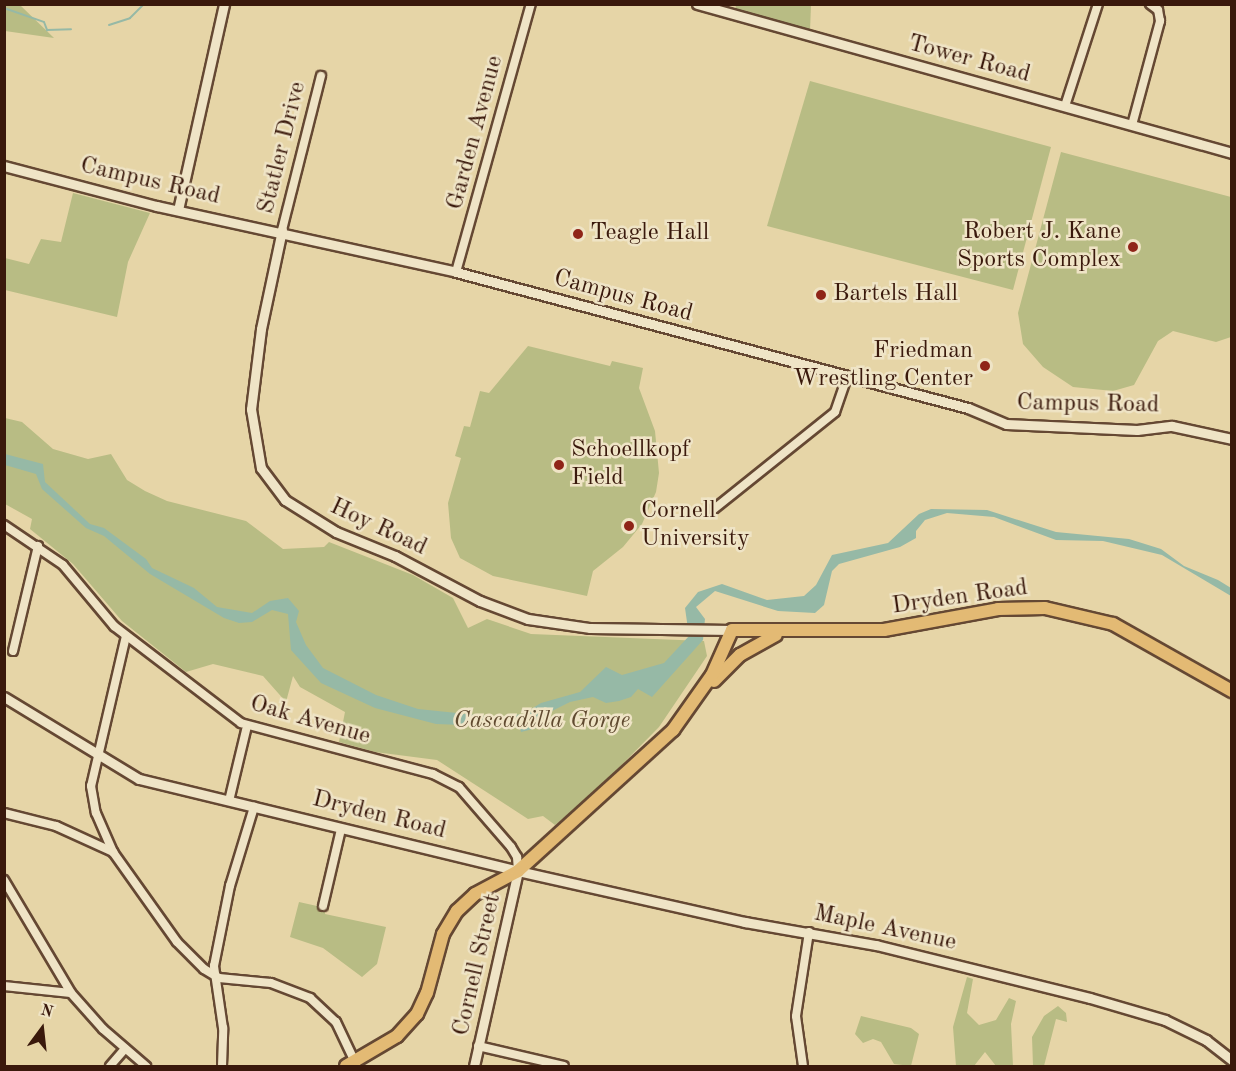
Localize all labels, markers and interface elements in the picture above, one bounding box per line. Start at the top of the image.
street label: Tower Road [905,30,1033,90]
street label: Garden Avenue [442,53,510,213]
street label: Statler Drive [253,79,313,217]
street label: Campus Road [77,152,223,212]
place label: Robert J. Kane Sports Complex [957,219,1121,275]
place label: Teagle Hall [590,220,709,248]
marker: Teagle Hall [571,227,585,241]
marker: Robert J. Kane Sports Complex [1126,240,1140,254]
street label: Campus Road [550,265,696,329]
place label: Bartels Hall [833,281,958,309]
marker: Bartels Hall [814,288,828,302]
place label: Friedman Wrestling Center [793,338,973,394]
marker: Friedman Wrestling Center [978,359,992,373]
street label: Campus Road [1016,389,1160,421]
place label: Schoellkopf Field [571,437,690,493]
marker: Schoellkopf Field [552,458,566,472]
street label: Hoy Road [325,493,431,563]
place label: Cornell University [641,498,750,554]
marker: Cornell University [622,519,636,533]
street label: Dryden Road [890,574,1030,622]
street label: Oak Avenue [246,690,374,752]
park label: Cascadilla Gorge [454,708,630,736]
street label: Dryden Road [309,785,449,847]
street label: Cornell Street [448,891,508,1039]
street label: Maple Avenue [811,900,959,958]
north arrow [12,999,72,1059]
text: N [39,1002,55,1021]

